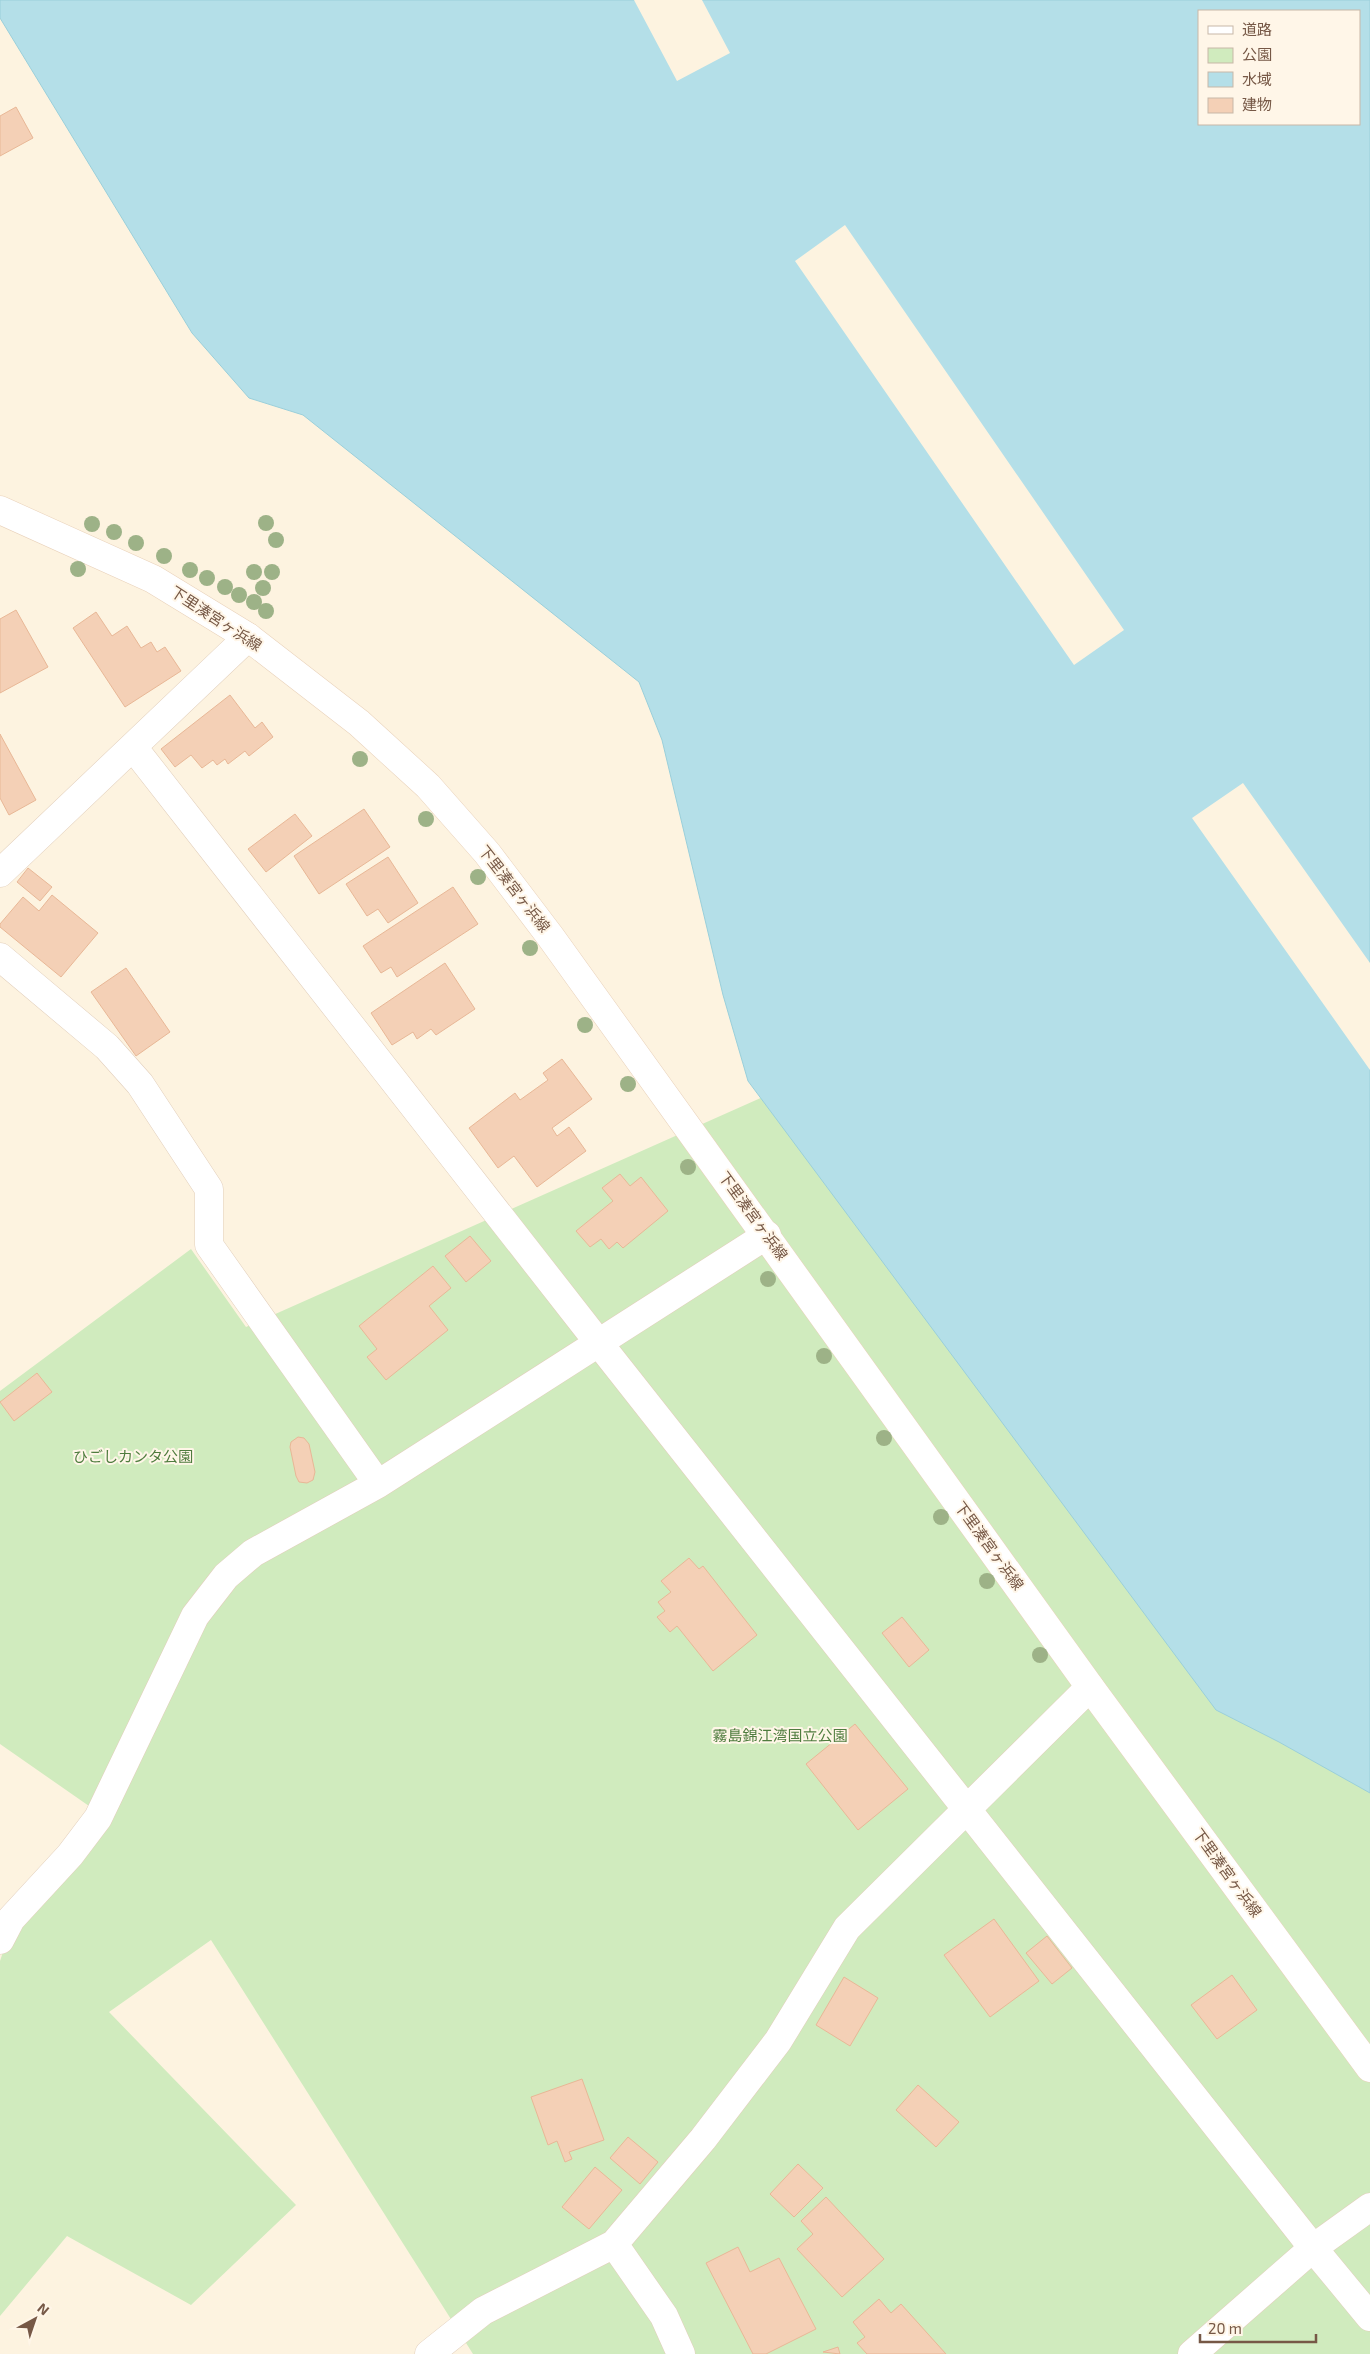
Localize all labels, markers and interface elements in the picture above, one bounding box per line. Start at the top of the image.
legend [1198,10,1360,125]
text: 道路 [1242,20,1272,38]
text: 公園 [1242,45,1272,63]
text: 水域 [1242,70,1272,88]
text: 建物 [1242,95,1272,113]
street label: 下里湊宮ヶ浜線 [168,582,265,654]
street label: 下里湊宮ヶ浜線 [475,841,554,935]
street label: 下里湊宮ヶ浜線 [716,1168,792,1263]
park label: ひごしカンタ公園 [73,1447,193,1465]
street label: 下里湊宮ヶ浜線 [952,1498,1028,1593]
park label: 霧島錦江湾国立公園 [712,1726,848,1744]
street label: 下里湊宮ヶ浜線 [1190,1825,1266,1920]
north arrow [10,2294,60,2344]
text: N [34,2299,53,2318]
scale bar [1200,2312,1316,2344]
text: 20 m [1208,2319,1242,2337]

